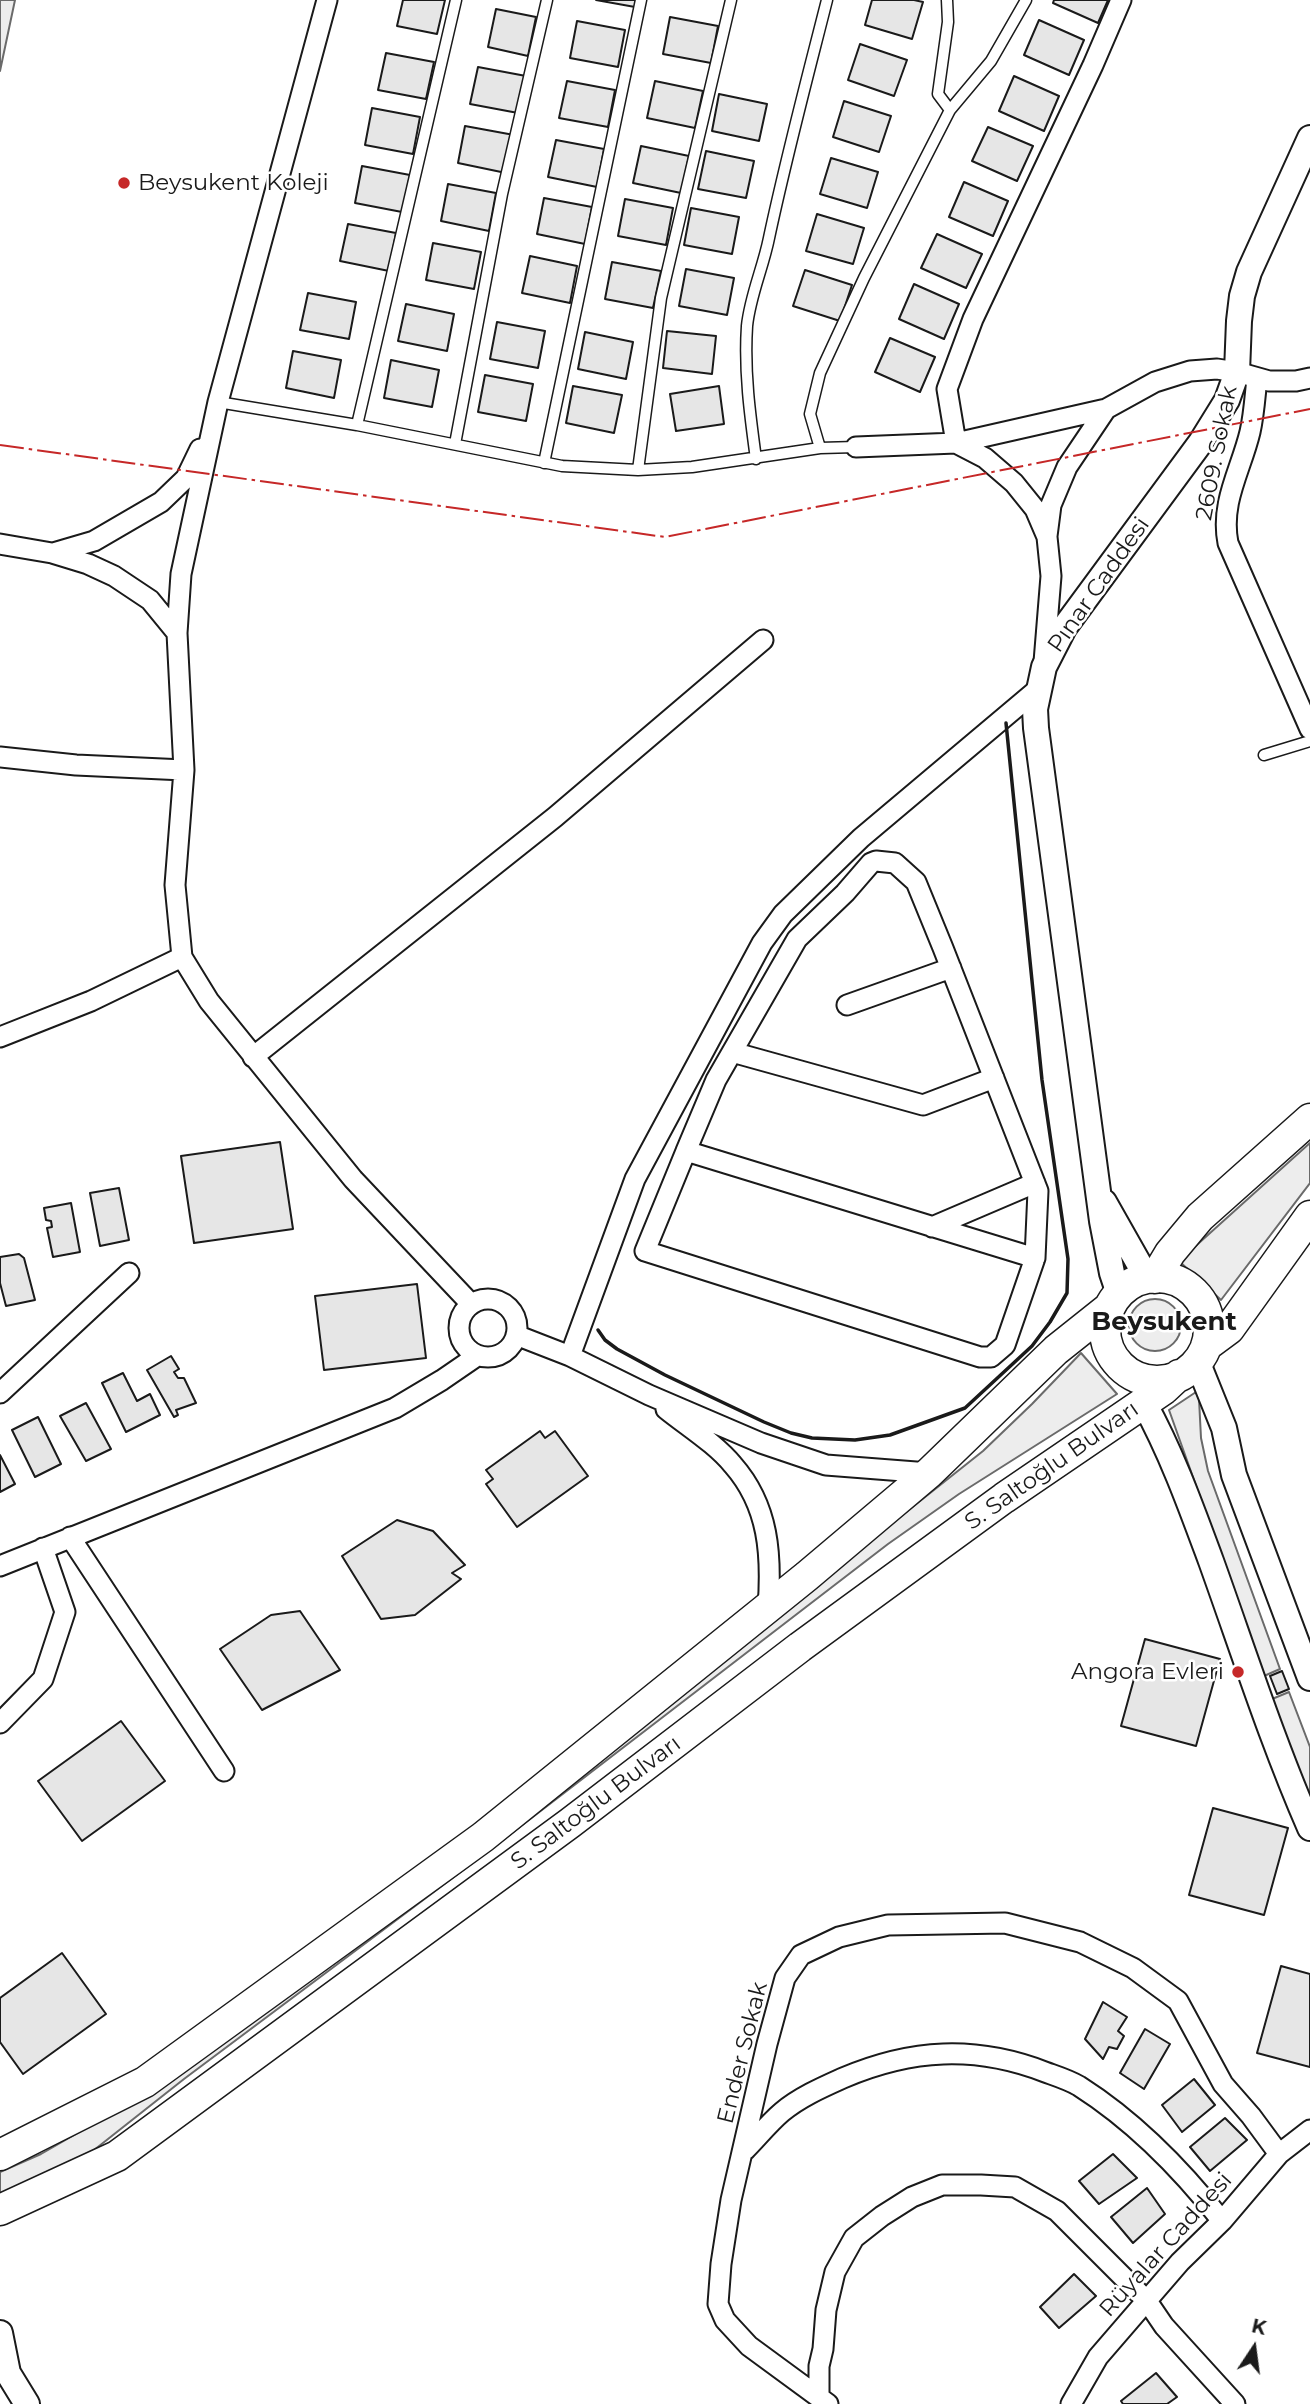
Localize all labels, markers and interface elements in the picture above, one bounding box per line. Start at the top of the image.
place label: Beysukent Koleji [138,169,329,197]
marker: Beysukent Koleji [116,175,132,191]
street label: 2609. Sokak [1190,383,1244,523]
street label: Pınar Caddesi [1042,512,1156,658]
district label: Beysukent [1091,1306,1237,1338]
street label: S. Saltoğlu Bulvarı [960,1396,1144,1536]
place label: Angora Evleri [1071,1658,1224,1686]
marker: Angora Evleri [1230,1664,1246,1680]
street label: S. Saltoğlu Bulvarı [506,1730,686,1876]
street label: Ender Sokak [712,1979,774,2127]
street label: Rüyalar Caddesi [1094,2167,1238,2323]
north arrow [1219,2313,1289,2383]
text: K [1249,2314,1268,2340]

